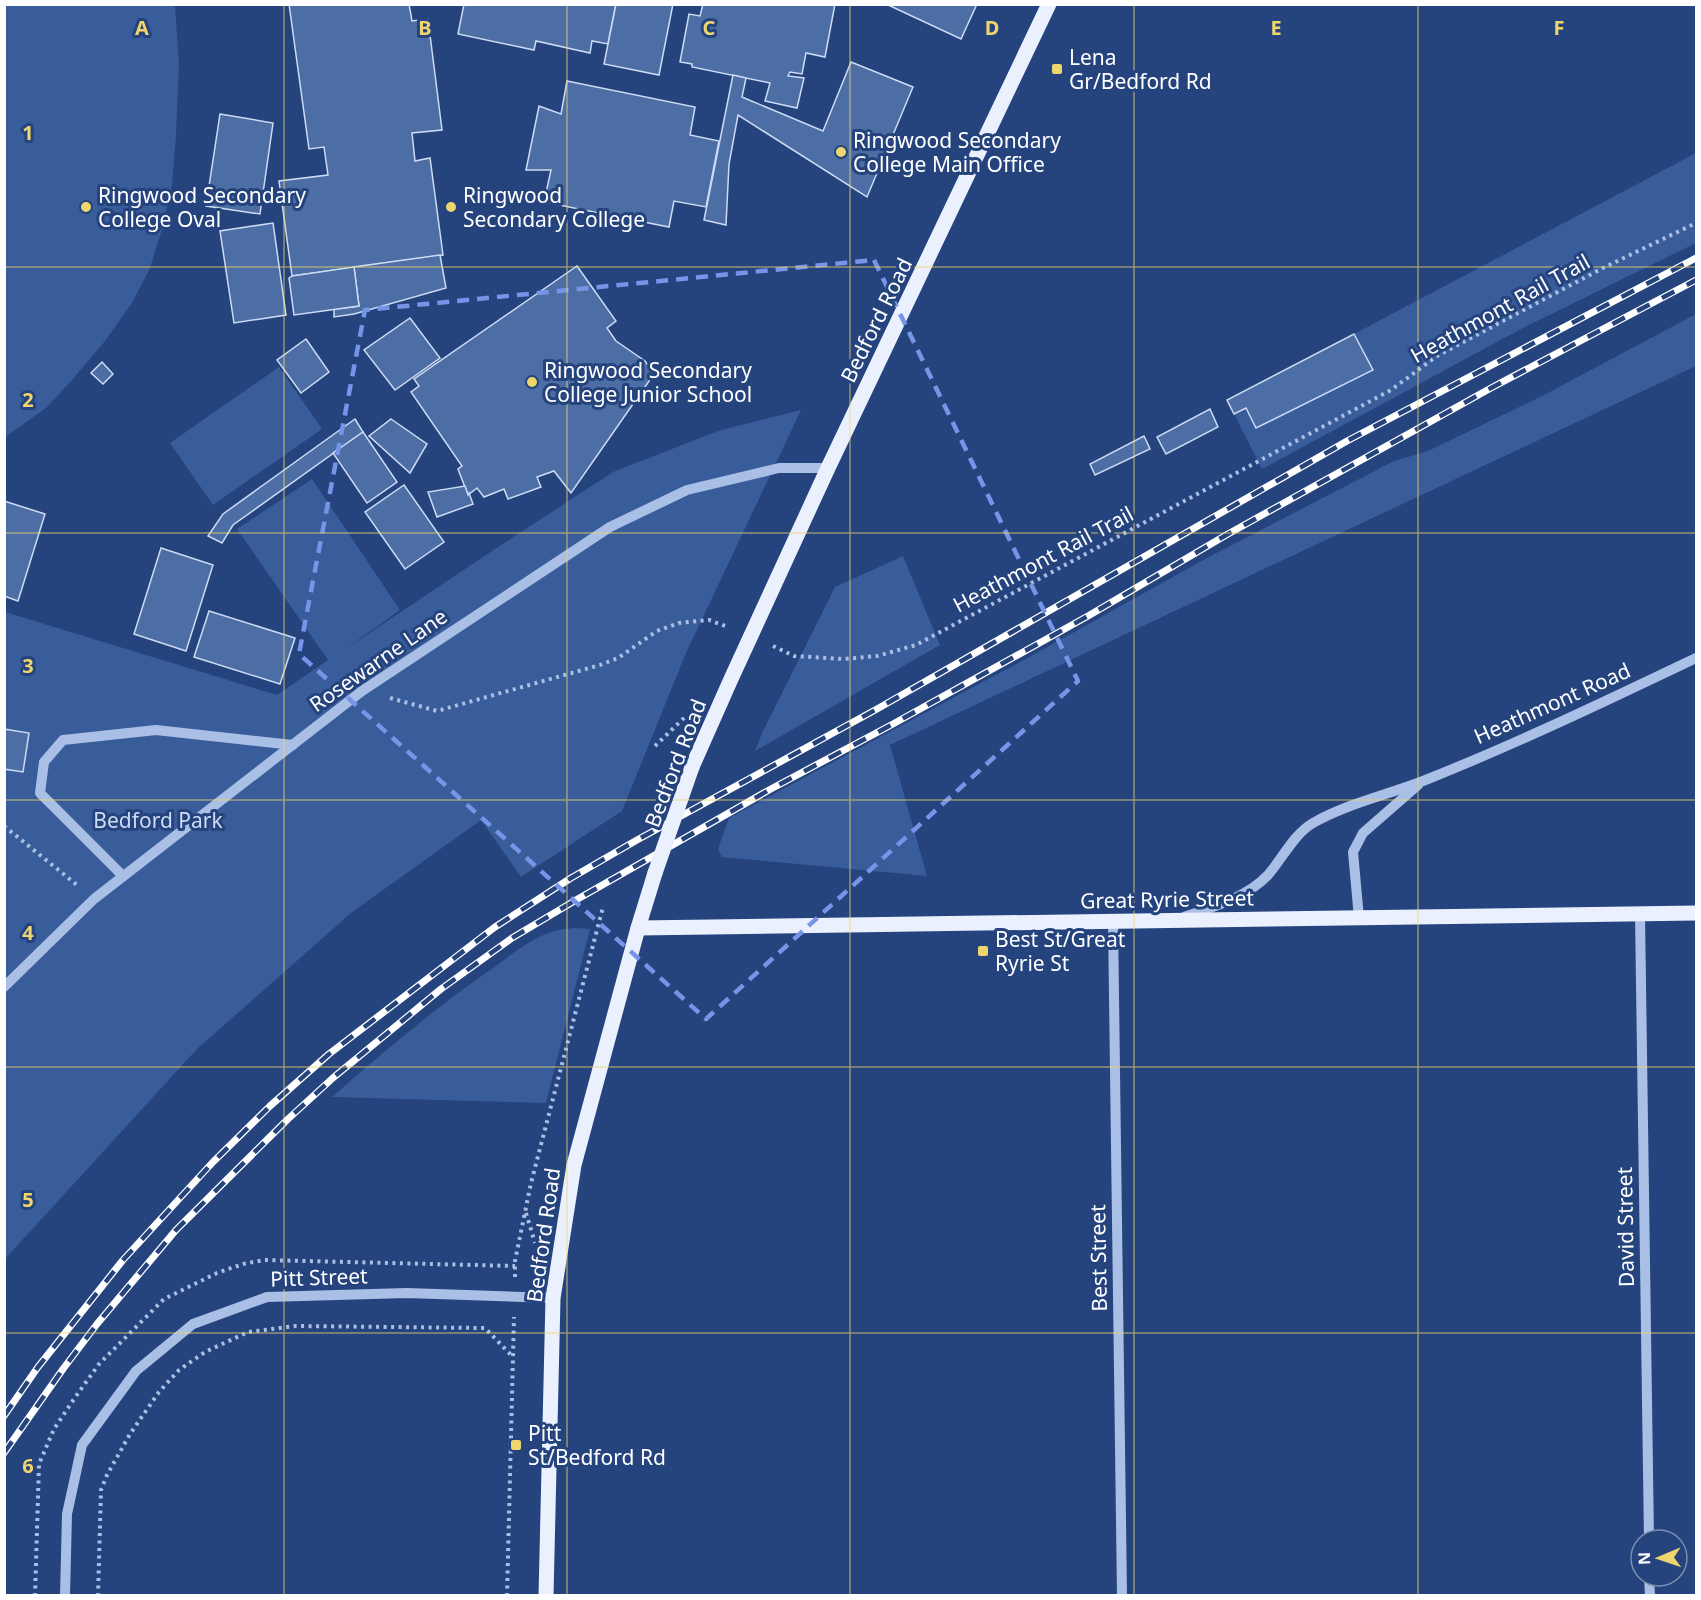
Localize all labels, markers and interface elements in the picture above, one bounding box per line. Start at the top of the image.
text: A [135,14,149,41]
text: B [418,14,432,41]
text: C [703,14,716,41]
text: D [985,14,999,41]
text: E [1270,14,1282,41]
text: F [1554,14,1564,41]
place label: Lena Gr/Bedford Rd [1069,43,1212,95]
marker: Lena Gr/Bedford Rd [1050,62,1064,76]
text: 1 [22,119,34,146]
place label: Ringwood Secondary College Main Office [853,126,1061,178]
marker: Ringwood Secondary College Main Office [834,145,848,159]
place label: Ringwood Secondary College Oval [98,181,306,233]
place label: Ringwood Secondary College [463,181,645,233]
marker: Ringwood Secondary College Oval [79,200,93,214]
marker: Ringwood Secondary College [444,200,458,214]
street label: Heathmont Rail Trail [1405,247,1595,369]
street label: Bedford Road [834,253,918,387]
place label: Ringwood Secondary College Junior School [544,356,752,408]
marker: Ringwood Secondary College Junior School [525,375,539,389]
text: 2 [22,386,34,413]
street label: Heathmont Rail Trail [948,500,1138,618]
street label: Rosewarne Lane [304,602,452,718]
text: 3 [22,652,34,679]
street label: Heathmont Road [1469,656,1635,750]
street label: Bedford Road [638,695,712,831]
park label: Bedford Park [93,806,223,834]
street label: Great Ryrie Street [1080,883,1255,915]
text: 4 [22,919,34,946]
place label: Best St/Great Ryrie St [995,925,1126,977]
marker: Best St/Great Ryrie St [976,944,990,958]
street label: Bedford Road [520,1166,566,1304]
street label: David Street [1610,1166,1640,1287]
text: 5 [22,1186,34,1213]
street label: Best Street [1083,1204,1113,1312]
street label: Pitt Street [270,1261,369,1293]
place label: Pitt St/Bedford Rd [528,1419,666,1471]
marker: Pitt St/Bedford Rd [509,1438,523,1452]
text: 6 [22,1452,34,1479]
north arrow [1629,1528,1689,1588]
text: N [1633,1552,1655,1565]

